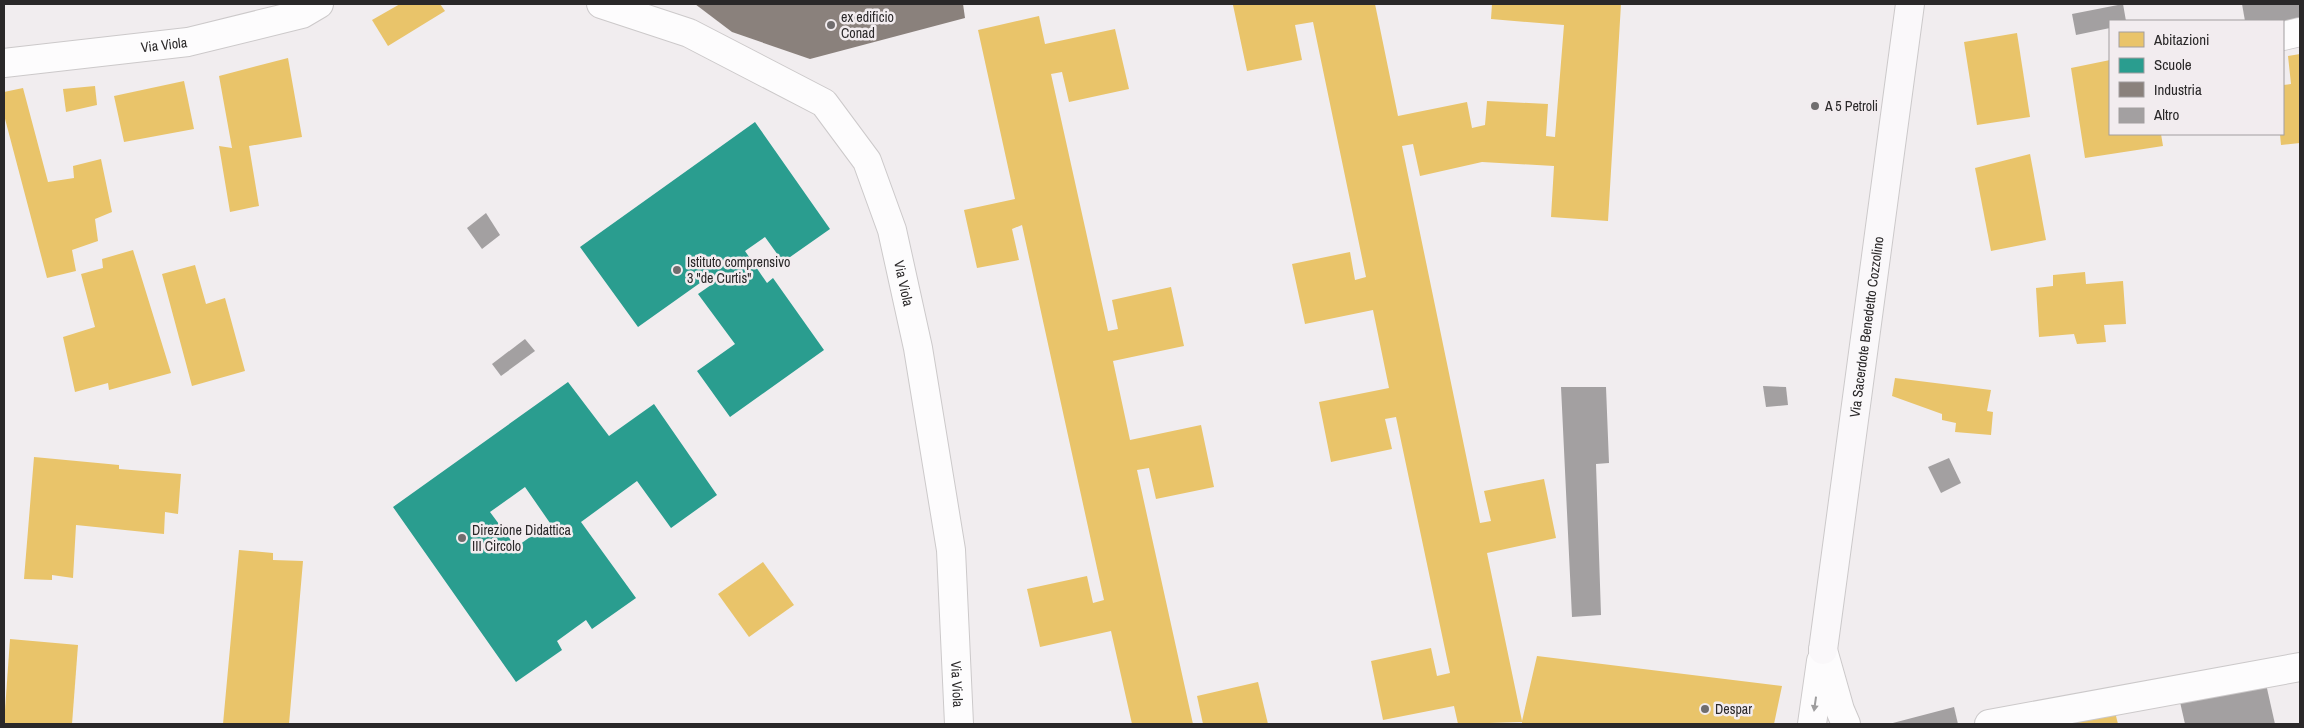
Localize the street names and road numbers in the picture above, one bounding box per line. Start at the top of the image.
street label: Via Viola [140,33,189,56]
street label: Via Sacerdote Benedetto Cozzolino [1845,235,1888,419]
street label: Via Viola [890,259,918,309]
street label: Via Viola [947,661,967,708]

